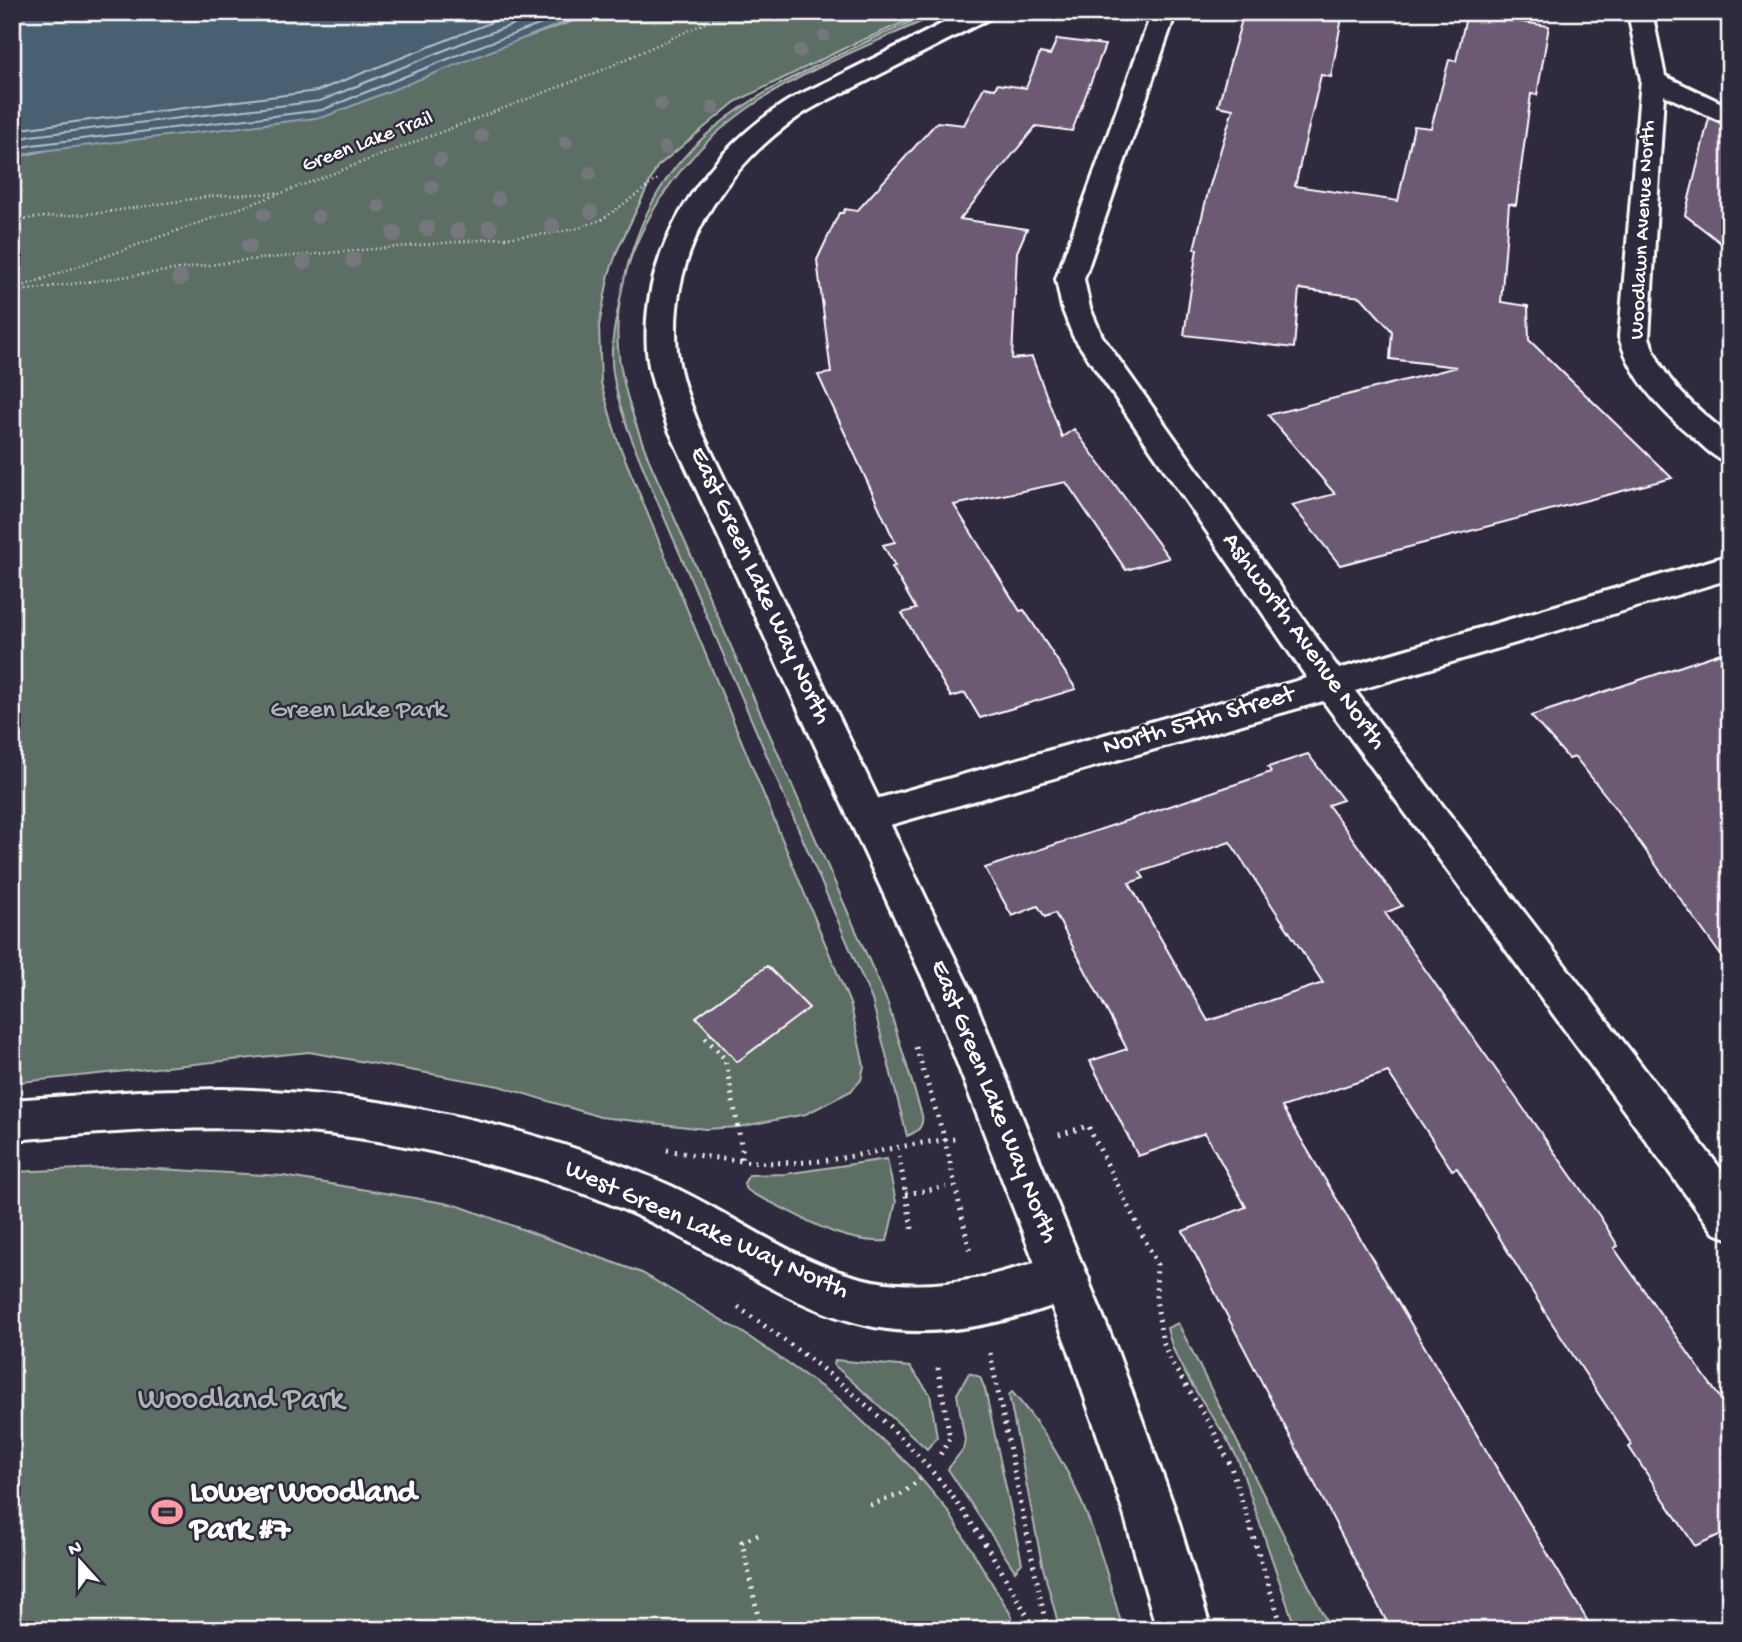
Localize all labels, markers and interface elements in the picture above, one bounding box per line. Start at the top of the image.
street label: Green Lake Trail [299,107,437,179]
street label: Woodlawn Avenue North [1626,120,1662,340]
street label: East Green Lake Way North [681,442,837,730]
street label: Ashworth Avenue North [1214,527,1392,757]
street label: North 57th Street [1100,679,1301,764]
park label: Green Lake Park [270,696,448,727]
street label: East Green Lake Way North [922,956,1064,1248]
street label: West Green Lake Way North [559,1154,853,1308]
park label: Woodland Park [138,1382,347,1420]
place label: Lower Woodland Park #7 [188,1475,420,1550]
sports icon: Lower Woodland Park #7 [150,1495,184,1529]
north arrow [46,1526,116,1596]
text: N [65,1536,85,1562]

